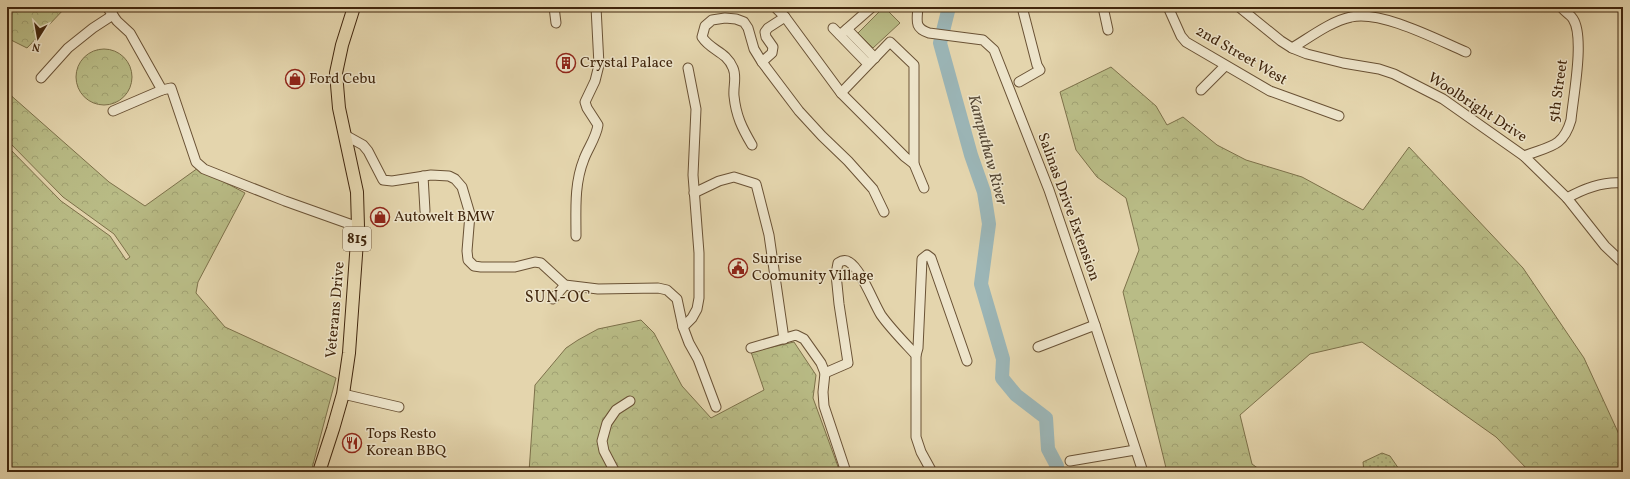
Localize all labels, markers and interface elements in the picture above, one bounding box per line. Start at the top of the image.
north arrow [18,18,58,58]
street label: 2nd Street West [1191,21,1291,91]
text: N [31,38,42,54]
building icon: Crystal Palace [555,52,577,74]
place label: Crystal Palace [580,53,673,74]
street label: 5th Street [1544,58,1574,124]
shop icon: Ford Cebu [284,68,306,90]
street label: Woolbright Drive [1423,68,1531,148]
place label: Ford Cebu [309,69,376,90]
water label: Kamputhaw River [962,92,1013,208]
street label: Salinas Drive Extension [1031,130,1105,284]
shop icon: Autowelt BMW [369,206,391,228]
place label: Autowelt BMW [394,207,495,228]
road number: 815 [343,227,371,251]
place label: Sunrise Coomunity Village [752,249,874,287]
public building icon: Sunrise Coomunity Village [727,257,749,279]
street label: Veterans Drive [321,261,351,359]
district label: SUN-OC [525,287,591,309]
place label: Tops Resto Korean BBQ [366,424,447,462]
restaurant icon: Tops Resto Korean BBQ [341,432,363,454]

